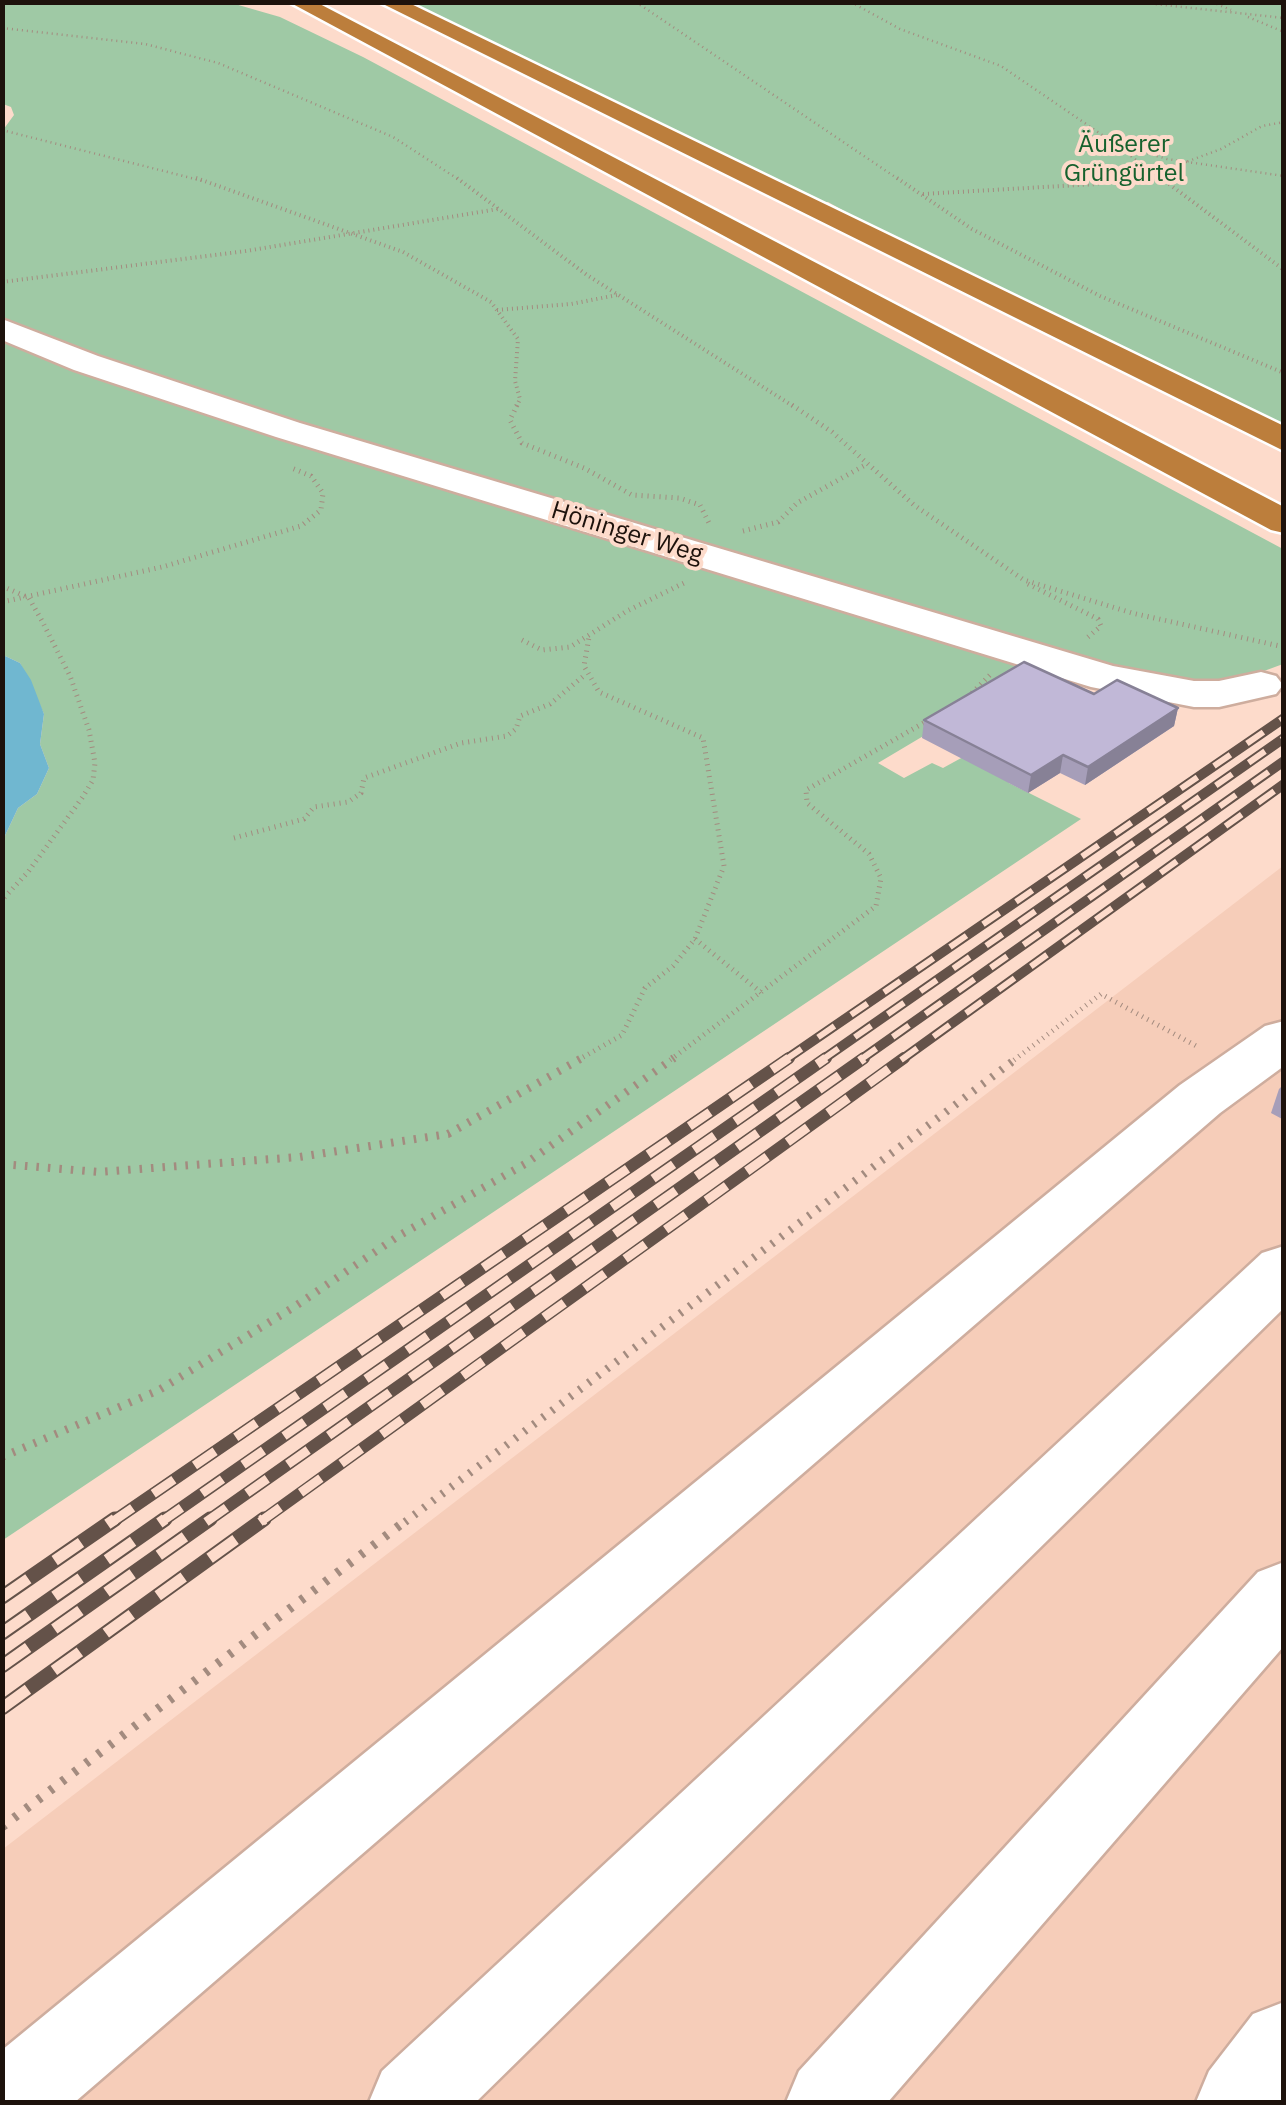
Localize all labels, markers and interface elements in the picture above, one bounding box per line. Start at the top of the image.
park label: Äußerer Grüngürtel [1064,130,1184,189]
street label: Höninger Weg [548,496,706,570]

